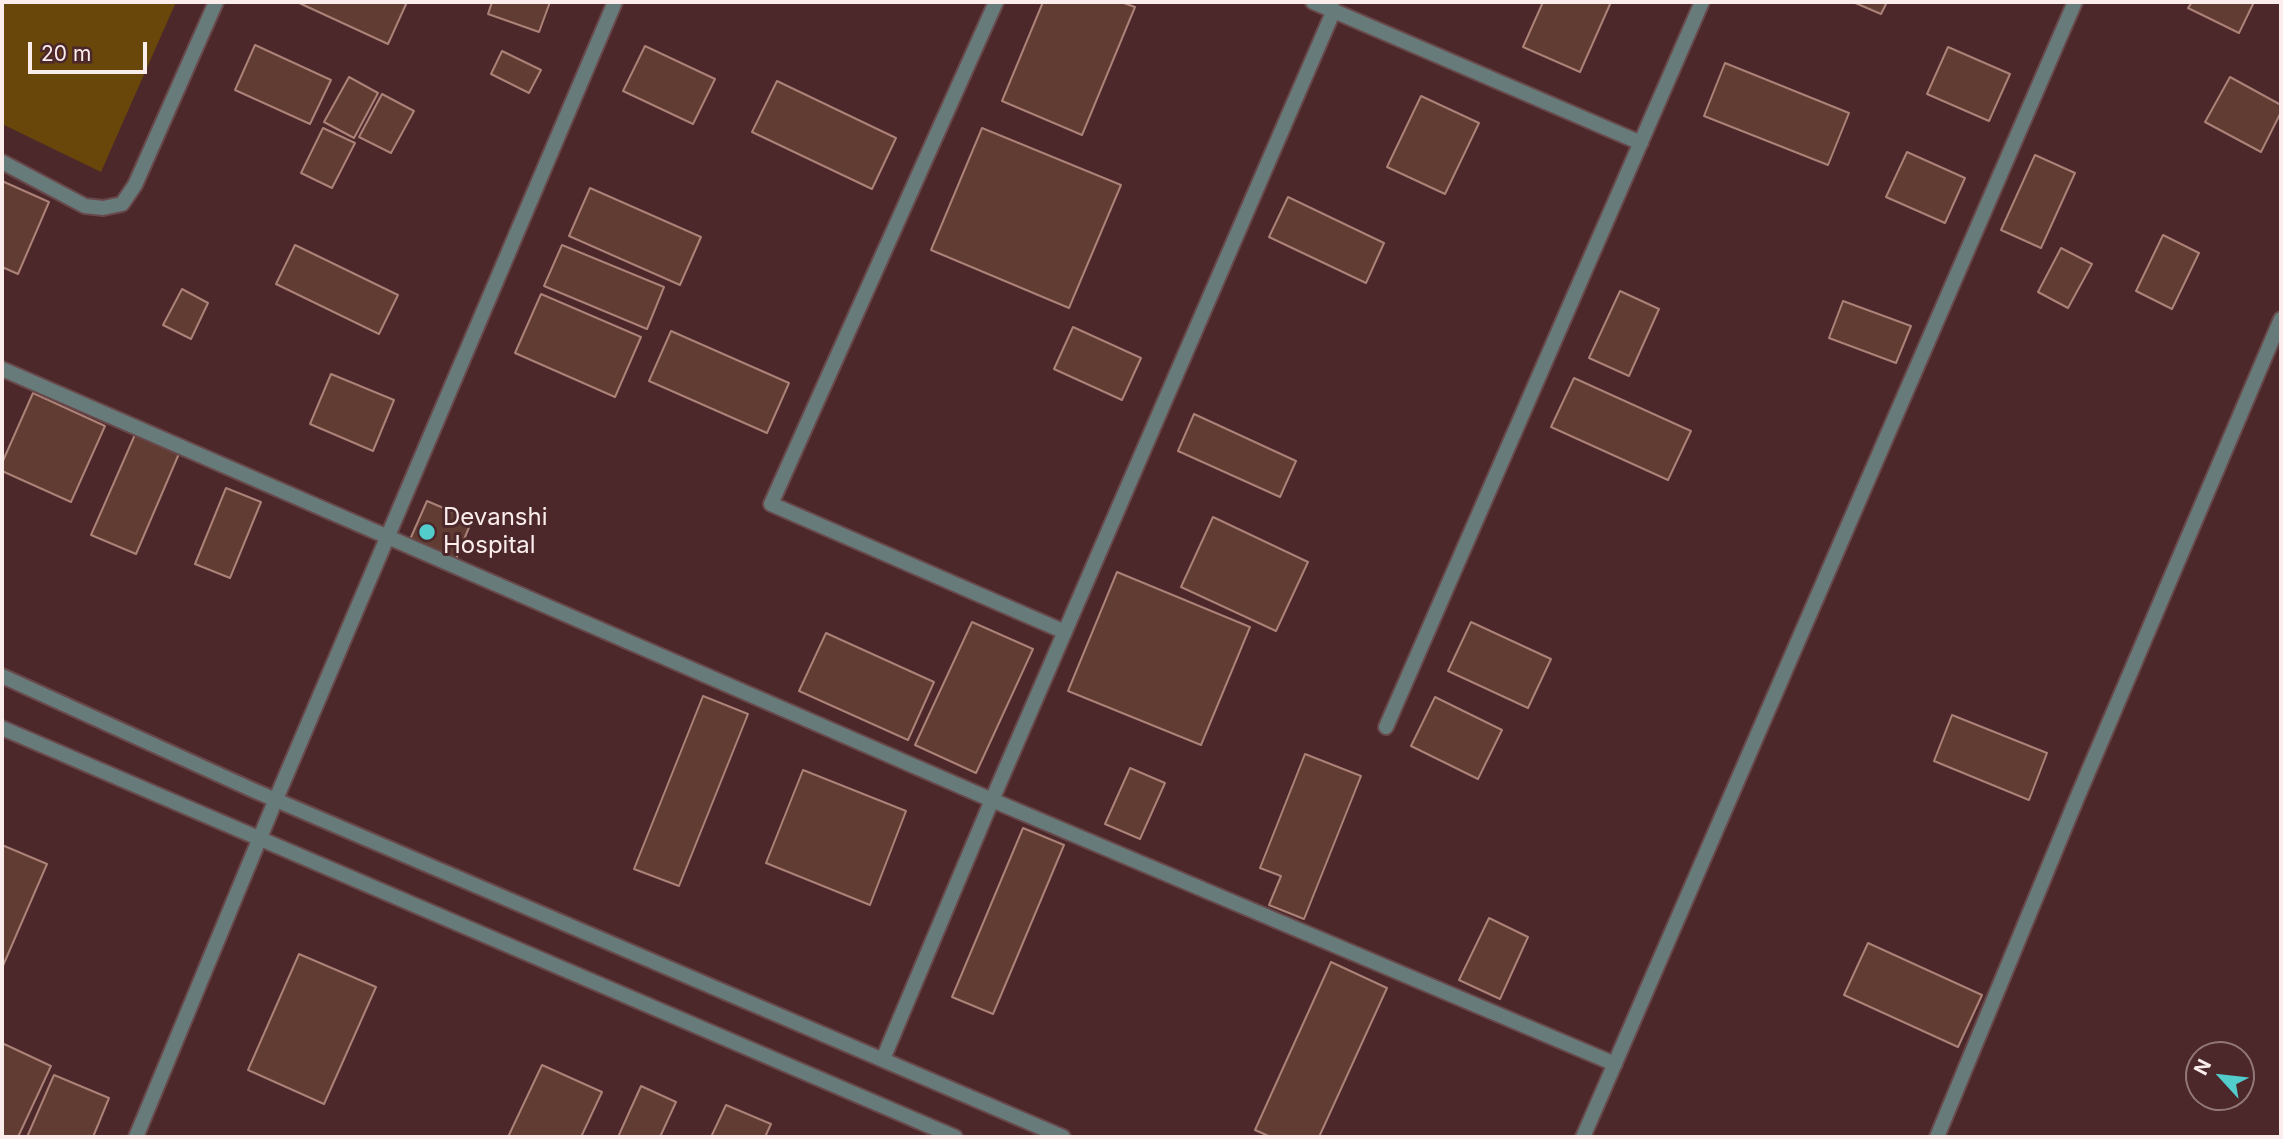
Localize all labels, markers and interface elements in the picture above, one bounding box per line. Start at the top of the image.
scale bar [32,28,150,72]
text: 20 m [41,41,91,66]
place label: Devanshi Hospital [443,504,548,560]
marker: Devanshi Hospital [417,522,437,542]
north arrow [2185,1041,2255,1111]
text: N [2189,1055,2216,1079]

